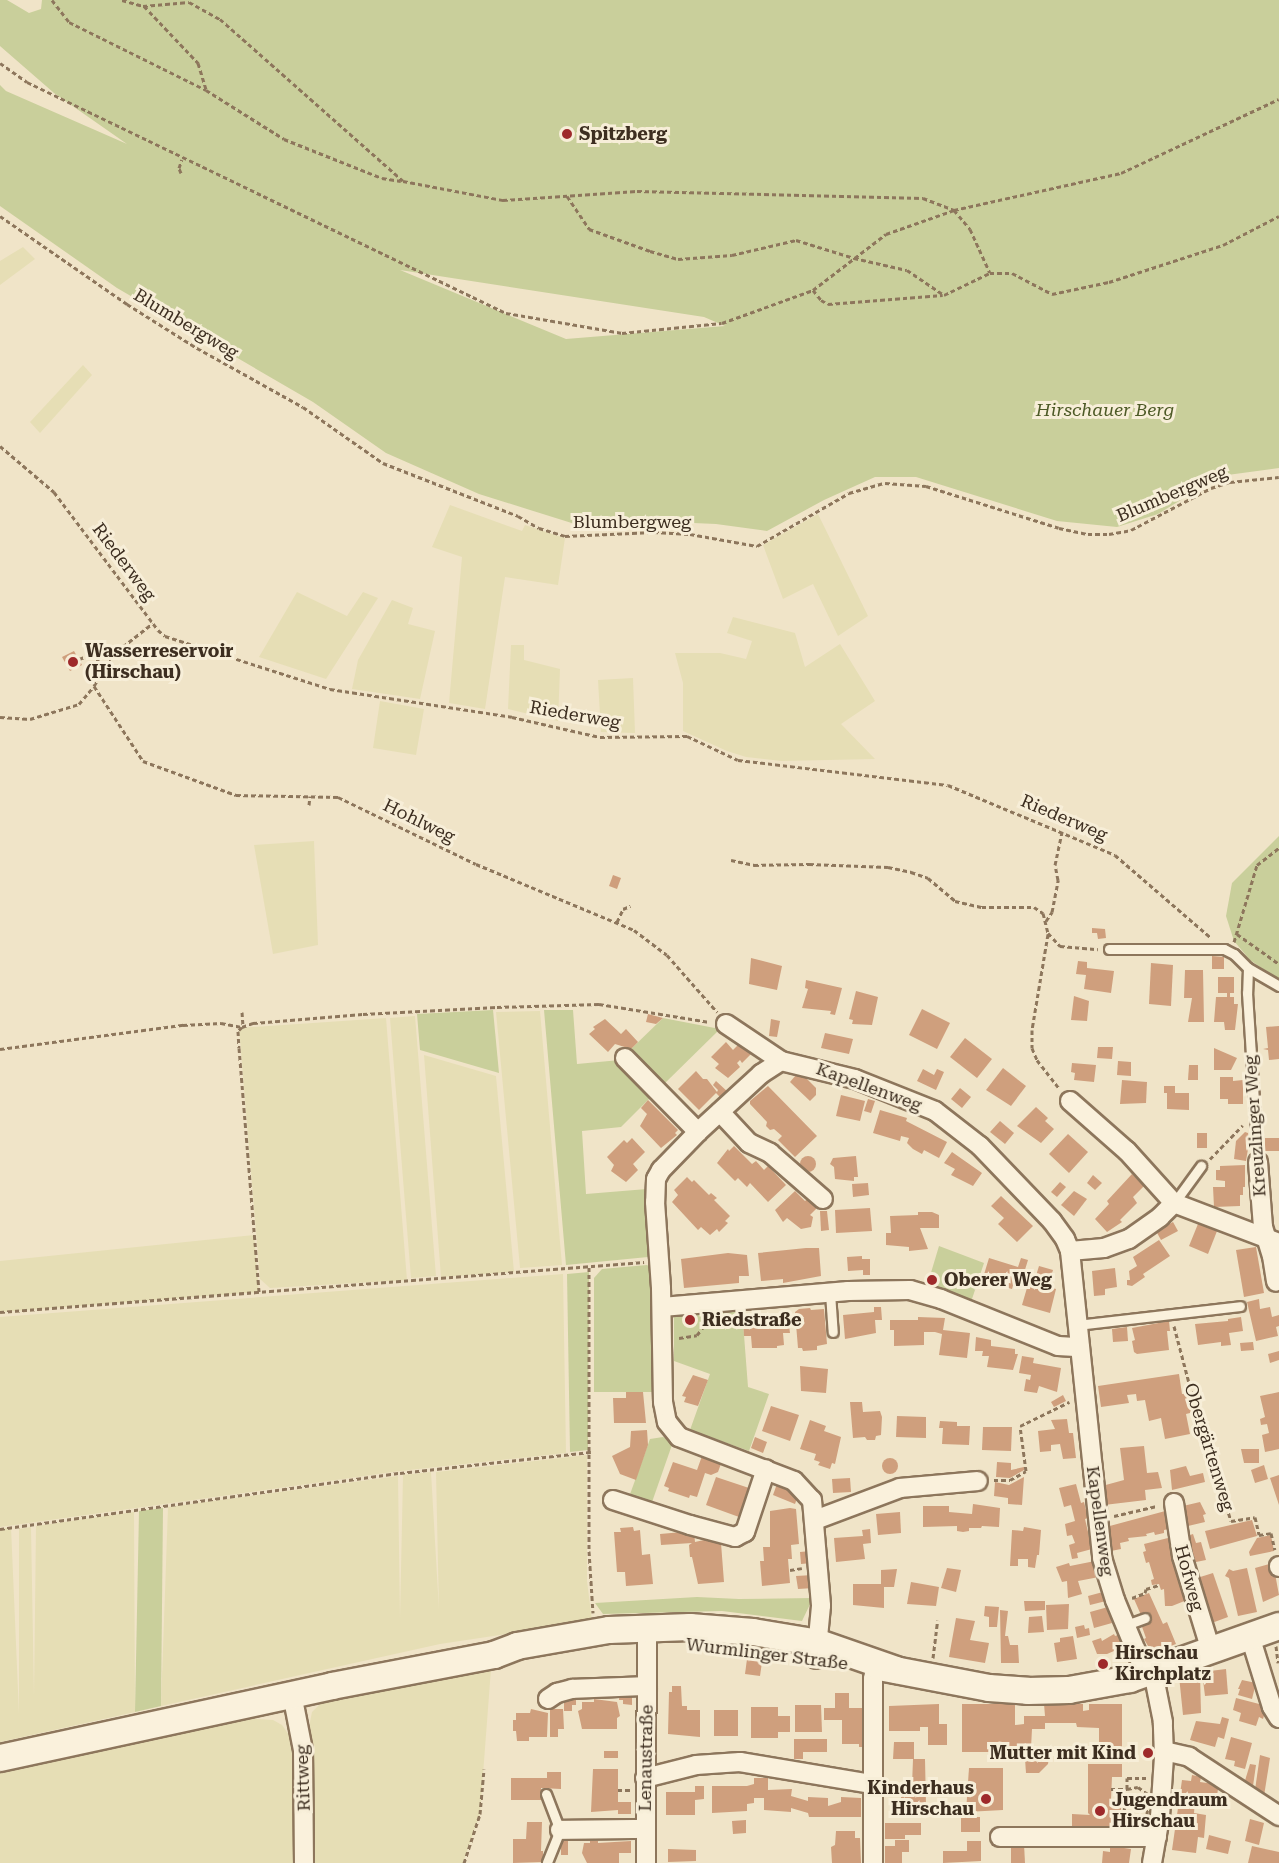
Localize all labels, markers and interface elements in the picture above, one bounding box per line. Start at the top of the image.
place label: Spitzberg [579,123,667,145]
marker: Spitzberg [560,127,574,141]
street label: Blumbergweg [130,284,242,364]
park label: Hirschauer Berg [1036,399,1174,421]
street label: Blumbergweg [1113,461,1231,527]
street label: Blumbergweg [573,511,691,533]
street label: Riederweg [88,519,160,605]
place label: Wasserreservoir (Hirschau) [85,641,234,684]
marker: Wasserreservoir (Hirschau) [66,655,80,669]
street label: Riederweg [528,696,622,734]
street label: Riederweg [1017,790,1111,846]
street label: Hohlweg [380,794,458,848]
street label: Kreuzlinger Weg [1239,1054,1271,1198]
street label: Kapellenweg [813,1058,925,1116]
place label: Oberer Weg [944,1269,1052,1291]
marker: Oberer Weg [925,1273,939,1287]
place label: Riedstraße [702,1309,802,1331]
marker: Riedstraße [683,1313,697,1327]
street label: Obergärtenweg [1179,1380,1239,1514]
street label: Kapellenweg [1082,1465,1118,1577]
street label: Hofweg [1170,1543,1208,1613]
street label: Wurmlinger Straße [685,1633,849,1675]
place label: Hirschau Kirchplatz [1115,1643,1211,1686]
marker: Hirschau Kirchplatz [1096,1657,1110,1671]
street label: Lenaustraße [634,1704,658,1812]
place label: Mutter mit Kind [990,1742,1136,1764]
street label: Rittweg [291,1744,315,1812]
marker: Mutter mit Kind [1141,1746,1155,1760]
place label: Kinderhaus Hirschau [867,1778,974,1820]
place label: Jugendraum Hirschau [1112,1790,1228,1832]
marker: Kinderhaus Hirschau [979,1792,993,1806]
marker: Jugendraum Hirschau [1093,1804,1107,1818]

